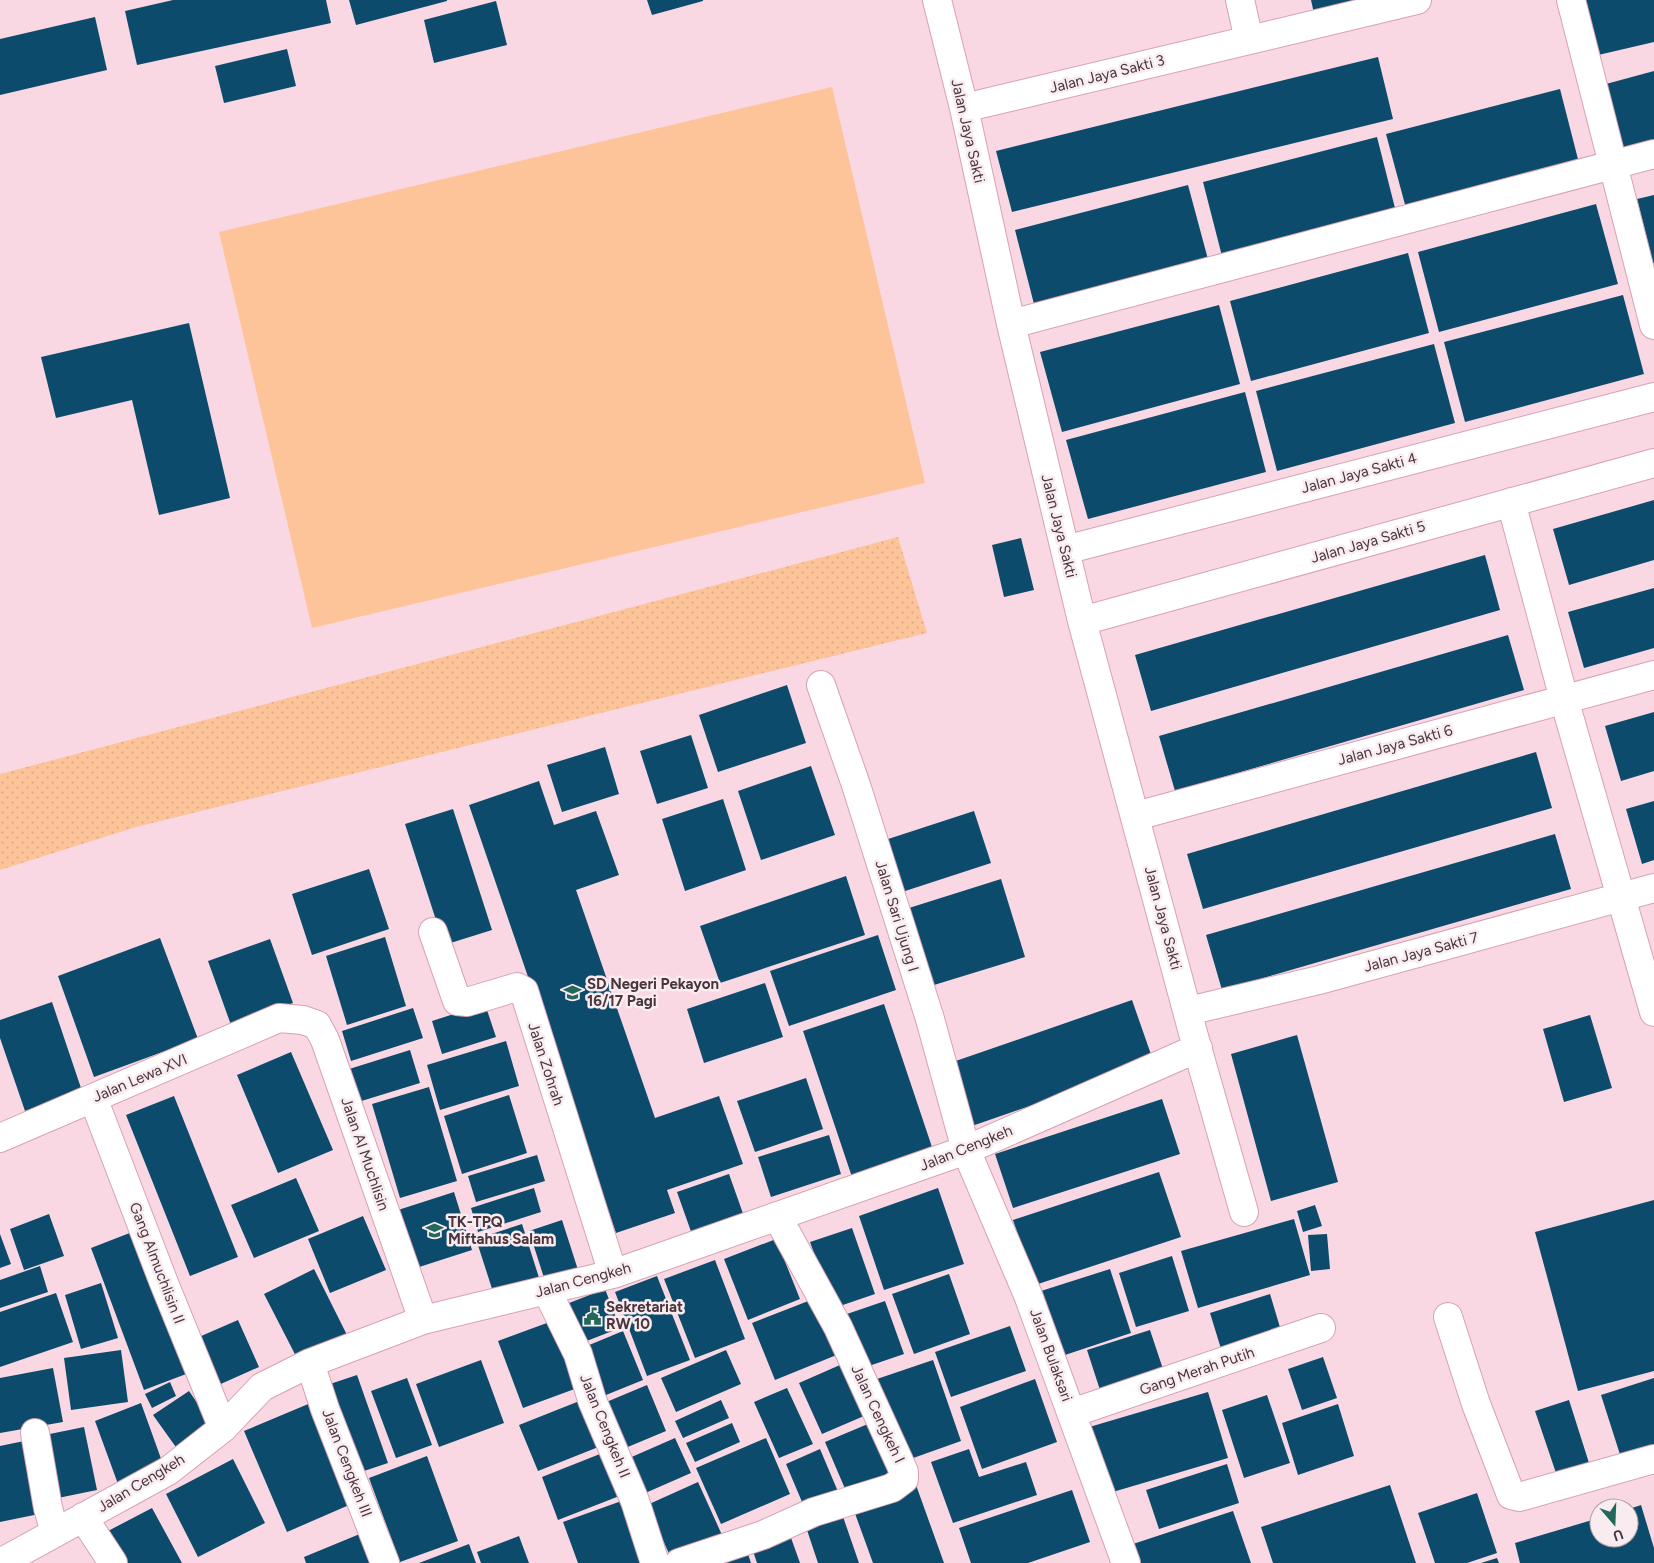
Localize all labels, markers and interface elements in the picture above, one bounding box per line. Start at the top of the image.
street label: Jalan Jaya Sakti 3 [1048,51,1166,97]
street label: Jalan Jaya Sakti [947,77,989,185]
street label: Jalan Jaya Sakti 4 [1299,449,1419,497]
street label: Jalan Jaya Sakti [1037,472,1081,580]
street label: Jalan Jaya Sakti 5 [1309,517,1427,567]
street label: Jalan Jaya Sakti 6 [1336,721,1455,769]
street label: Jalan Sari Ujung I [872,858,922,974]
street label: Jalan Jaya Sakti [1141,864,1185,972]
street label: Jalan Jaya Sakti 7 [1362,928,1480,976]
place label: SD Negeri Pekayon 16/17 Pagi [587,975,719,1010]
school or university icon: SD Negeri Pekayon 16/17 Pagi [563,983,583,1003]
street label: Jalan Zohrah [524,1020,568,1108]
street label: Jalan Lewa XVI [90,1050,190,1106]
street label: Jalan Al Muchlisin [337,1095,393,1213]
street label: Jalan Cengkeh [917,1121,1015,1175]
street label: Gang Almuchlisin II [126,1200,188,1326]
place label: TK-TPQ Miftahus Salam [448,1213,554,1248]
school or university icon: TK-TPQ Miftahus Salam [424,1221,444,1241]
street label: Jalan Cengkeh [533,1259,633,1301]
place label: Sekretariat RW 10 [606,1298,683,1333]
public building icon: Sekretariat RW 10 [582,1306,602,1326]
street label: Jalan Bulaksari [1026,1306,1076,1404]
street label: Gang Merah Putih [1137,1343,1257,1399]
street label: Jalan Cengkeh I [847,1362,909,1466]
street label: Jalan Cengkeh II [576,1372,634,1480]
street label: Jalan Cengkeh III [318,1406,376,1520]
street label: Jalan Cengkeh [94,1450,188,1516]
north arrow [1589,1498,1639,1548]
text: U [1611,1525,1625,1544]

